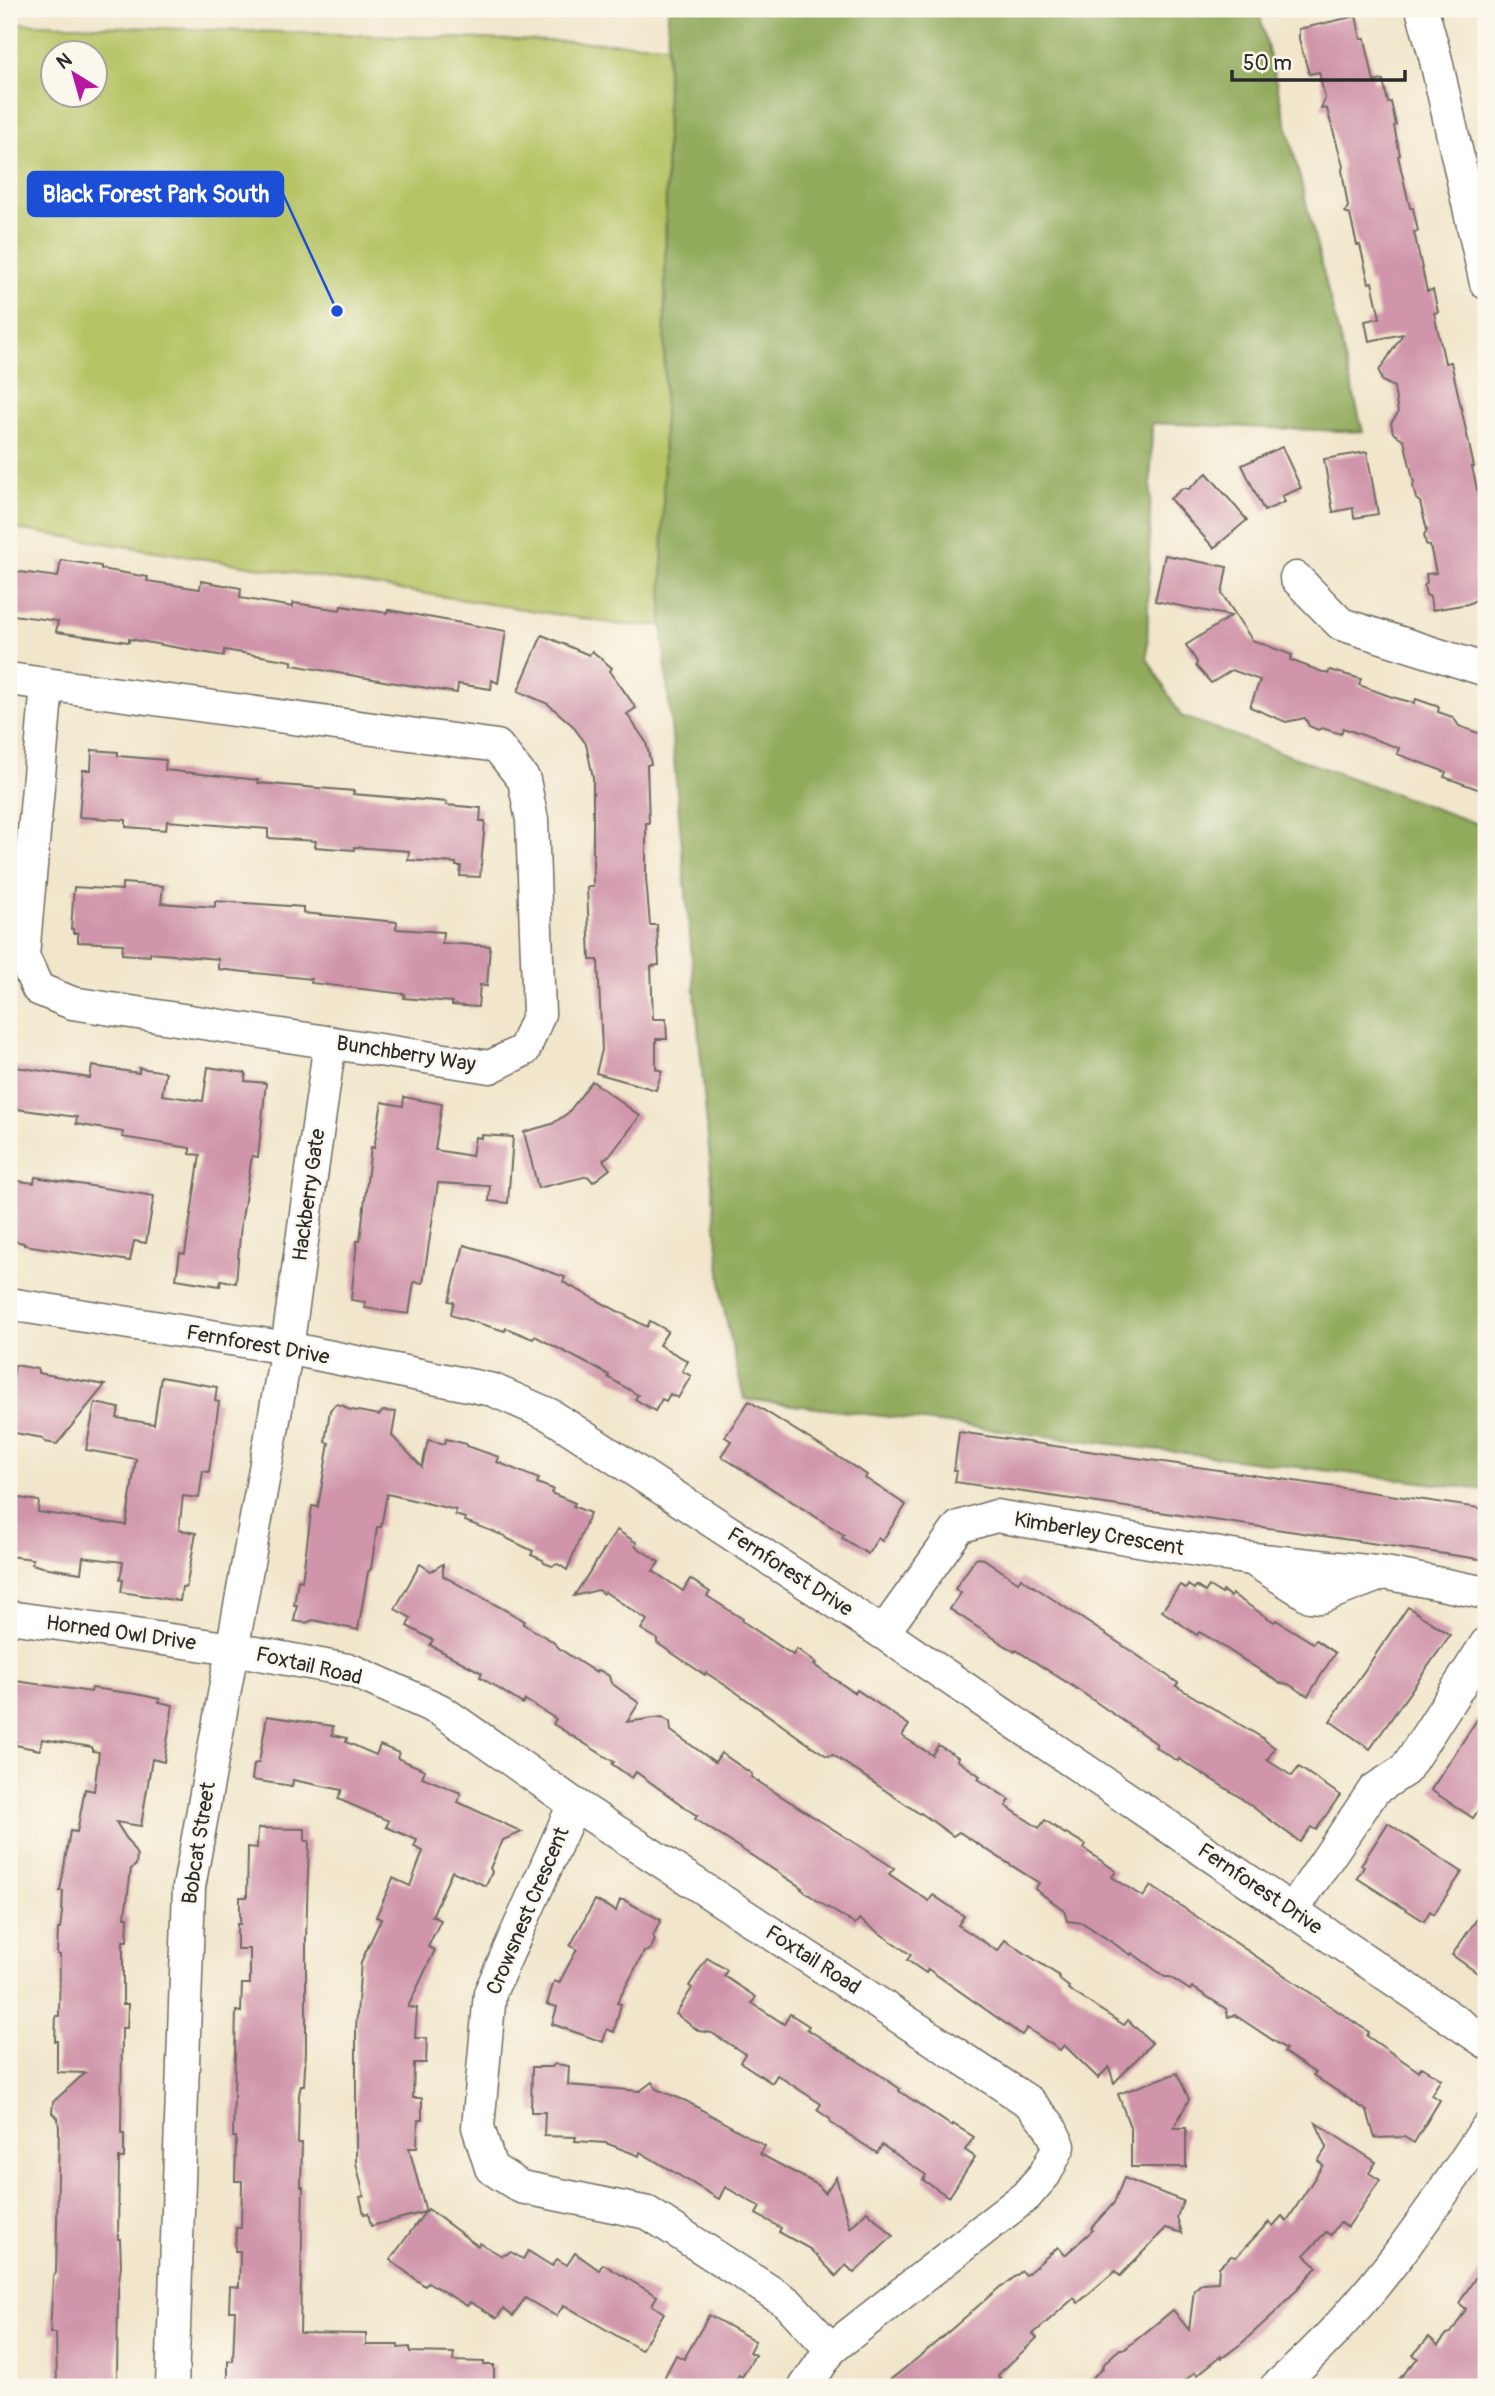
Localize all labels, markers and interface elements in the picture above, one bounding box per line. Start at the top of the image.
north arrow [38,38,108,108]
scale bar [1232,38,1406,82]
text: N [52,48,77,75]
text: 50 m [1243,50,1292,77]
callout: Black Forest Park South [28,172,283,216]
text: Black Forest Park South [43,180,270,209]
street label: Bunchberry Way [334,1030,478,1078]
street label: Hackberry Gate [286,1126,332,1263]
street label: Fernforest Drive [184,1319,332,1371]
street label: Kimberley Crescent [1012,1506,1187,1562]
street label: Fernforest Drive [722,1521,859,1623]
street label: Horned Owl Drive [44,1609,198,1657]
street label: Foxtail Road [253,1641,365,1691]
street label: Bobcat Street [176,1779,222,1906]
street label: Crowsnest Crescent [480,1822,576,1999]
street label: Fernforest Drive [1192,1837,1328,1941]
street label: Foxtail Road [760,1919,866,2001]

